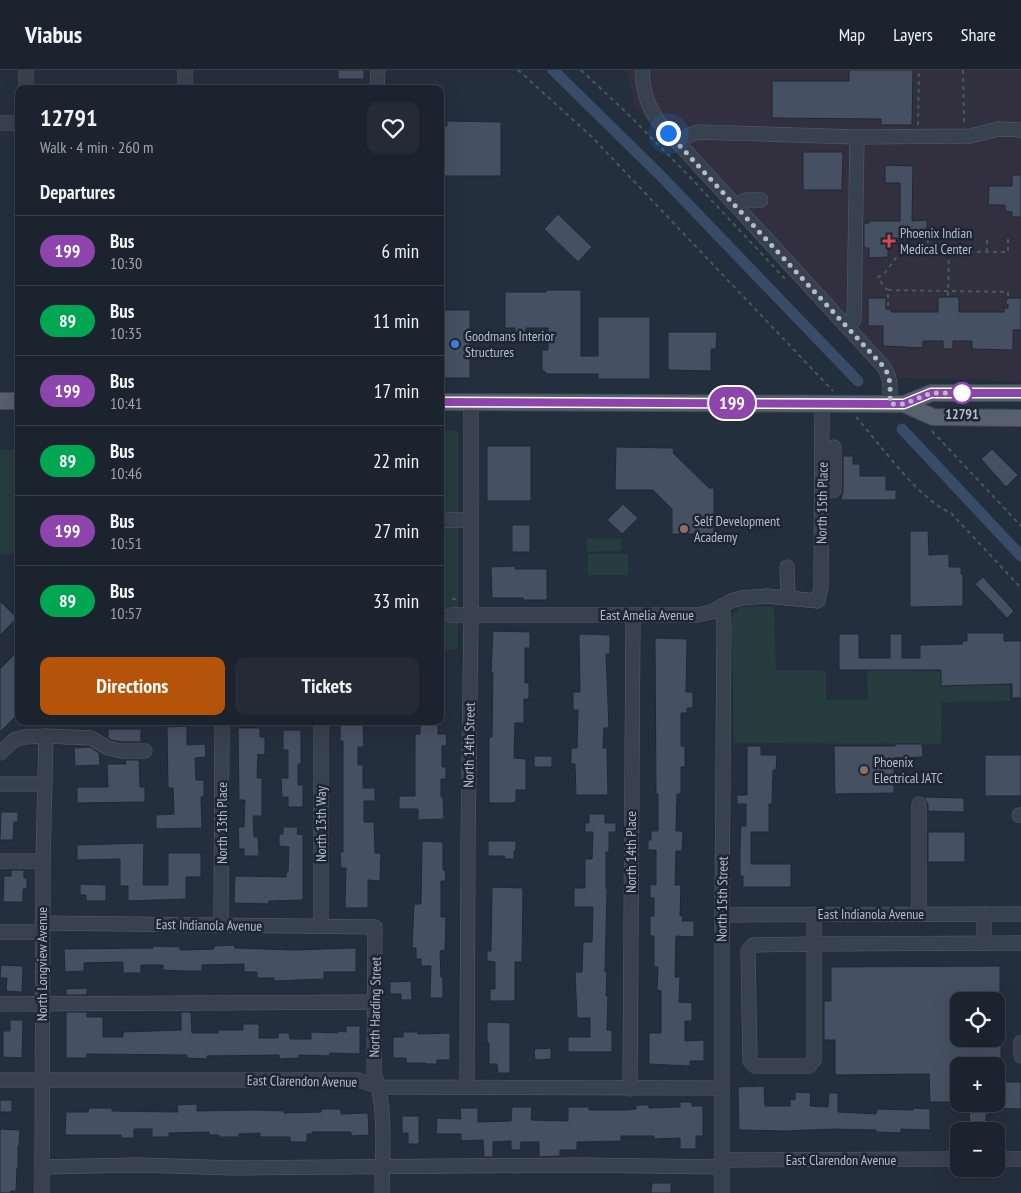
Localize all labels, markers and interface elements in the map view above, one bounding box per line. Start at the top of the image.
text: Viabus [25,19,82,50]
text: Map [839,23,865,46]
text: Layers [893,23,933,46]
text: Share [961,23,996,46]
text: 12791 [40,102,97,133]
button: heart [367,102,419,154]
your location [656,121,681,146]
text: Walk · 4 min · 260 m [40,137,153,157]
text: Departures [40,180,115,204]
place label: Phoenix Indian Medical Center [900,224,972,258]
text: Bus [110,229,134,253]
marker: Phoenix Indian Medical Center [882,234,896,248]
text: 199 [55,239,80,262]
text: 6 min [382,239,419,263]
text: 10:30 [110,253,142,273]
text: Bus [110,299,134,323]
text: 89 [59,309,76,332]
text: 11 min [373,309,419,333]
text: 10:35 [110,323,142,343]
place label: Goodmans Interior Structures [465,327,554,361]
marker: Goodmans Interior Structures [449,338,461,350]
text: Bus [110,369,134,393]
text: 199 [55,379,80,402]
text: 17 min [374,379,419,403]
marker: 12791 [951,382,973,404]
line badge: 199 [703,387,761,419]
text: 199 [719,391,745,414]
text: 10:41 [110,393,142,413]
place label: 12791 [945,405,979,423]
text: Bus [110,439,134,463]
text: 89 [59,449,76,472]
text: 22 min [373,449,419,473]
street label: North 15th Place [812,462,832,544]
text: 10:46 [110,463,142,483]
text: Bus [110,509,134,533]
place label: Self Development Academy [694,512,780,546]
text: 199 [55,519,80,542]
text: 27 min [374,519,419,543]
marker: Self Development Academy [678,523,690,535]
text: 10:51 [110,533,142,553]
text: Bus [110,579,134,603]
text: 89 [59,589,76,612]
text: 33 min [373,589,419,613]
text: 10:57 [110,603,142,623]
street label: East Amelia Avenue [600,606,694,624]
button: Directions [40,657,225,715]
button: Tickets [235,657,419,715]
street label: North 14th Street [459,702,479,788]
place label: Phoenix Electrical JATC [874,753,943,787]
marker: Phoenix Electrical JATC [858,764,870,776]
street label: North 13th Place [213,782,231,864]
street label: North 13th Way [312,785,330,862]
street label: North 14th Place [622,811,640,893]
street label: North 15th Street [712,856,732,942]
street label: East Indianola Avenue [818,905,924,923]
street label: North Longview Avenue [33,907,51,1021]
street label: East Indianola Avenue [156,915,263,935]
street label: North Harding Street [365,956,385,1058]
map controls [950,992,1005,1177]
button: locate [950,992,1005,1047]
button: + [950,1057,1005,1112]
street label: East Clarendon Avenue [247,1071,358,1091]
button: − [950,1122,1005,1177]
street label: East Clarendon Avenue [786,1151,896,1169]

